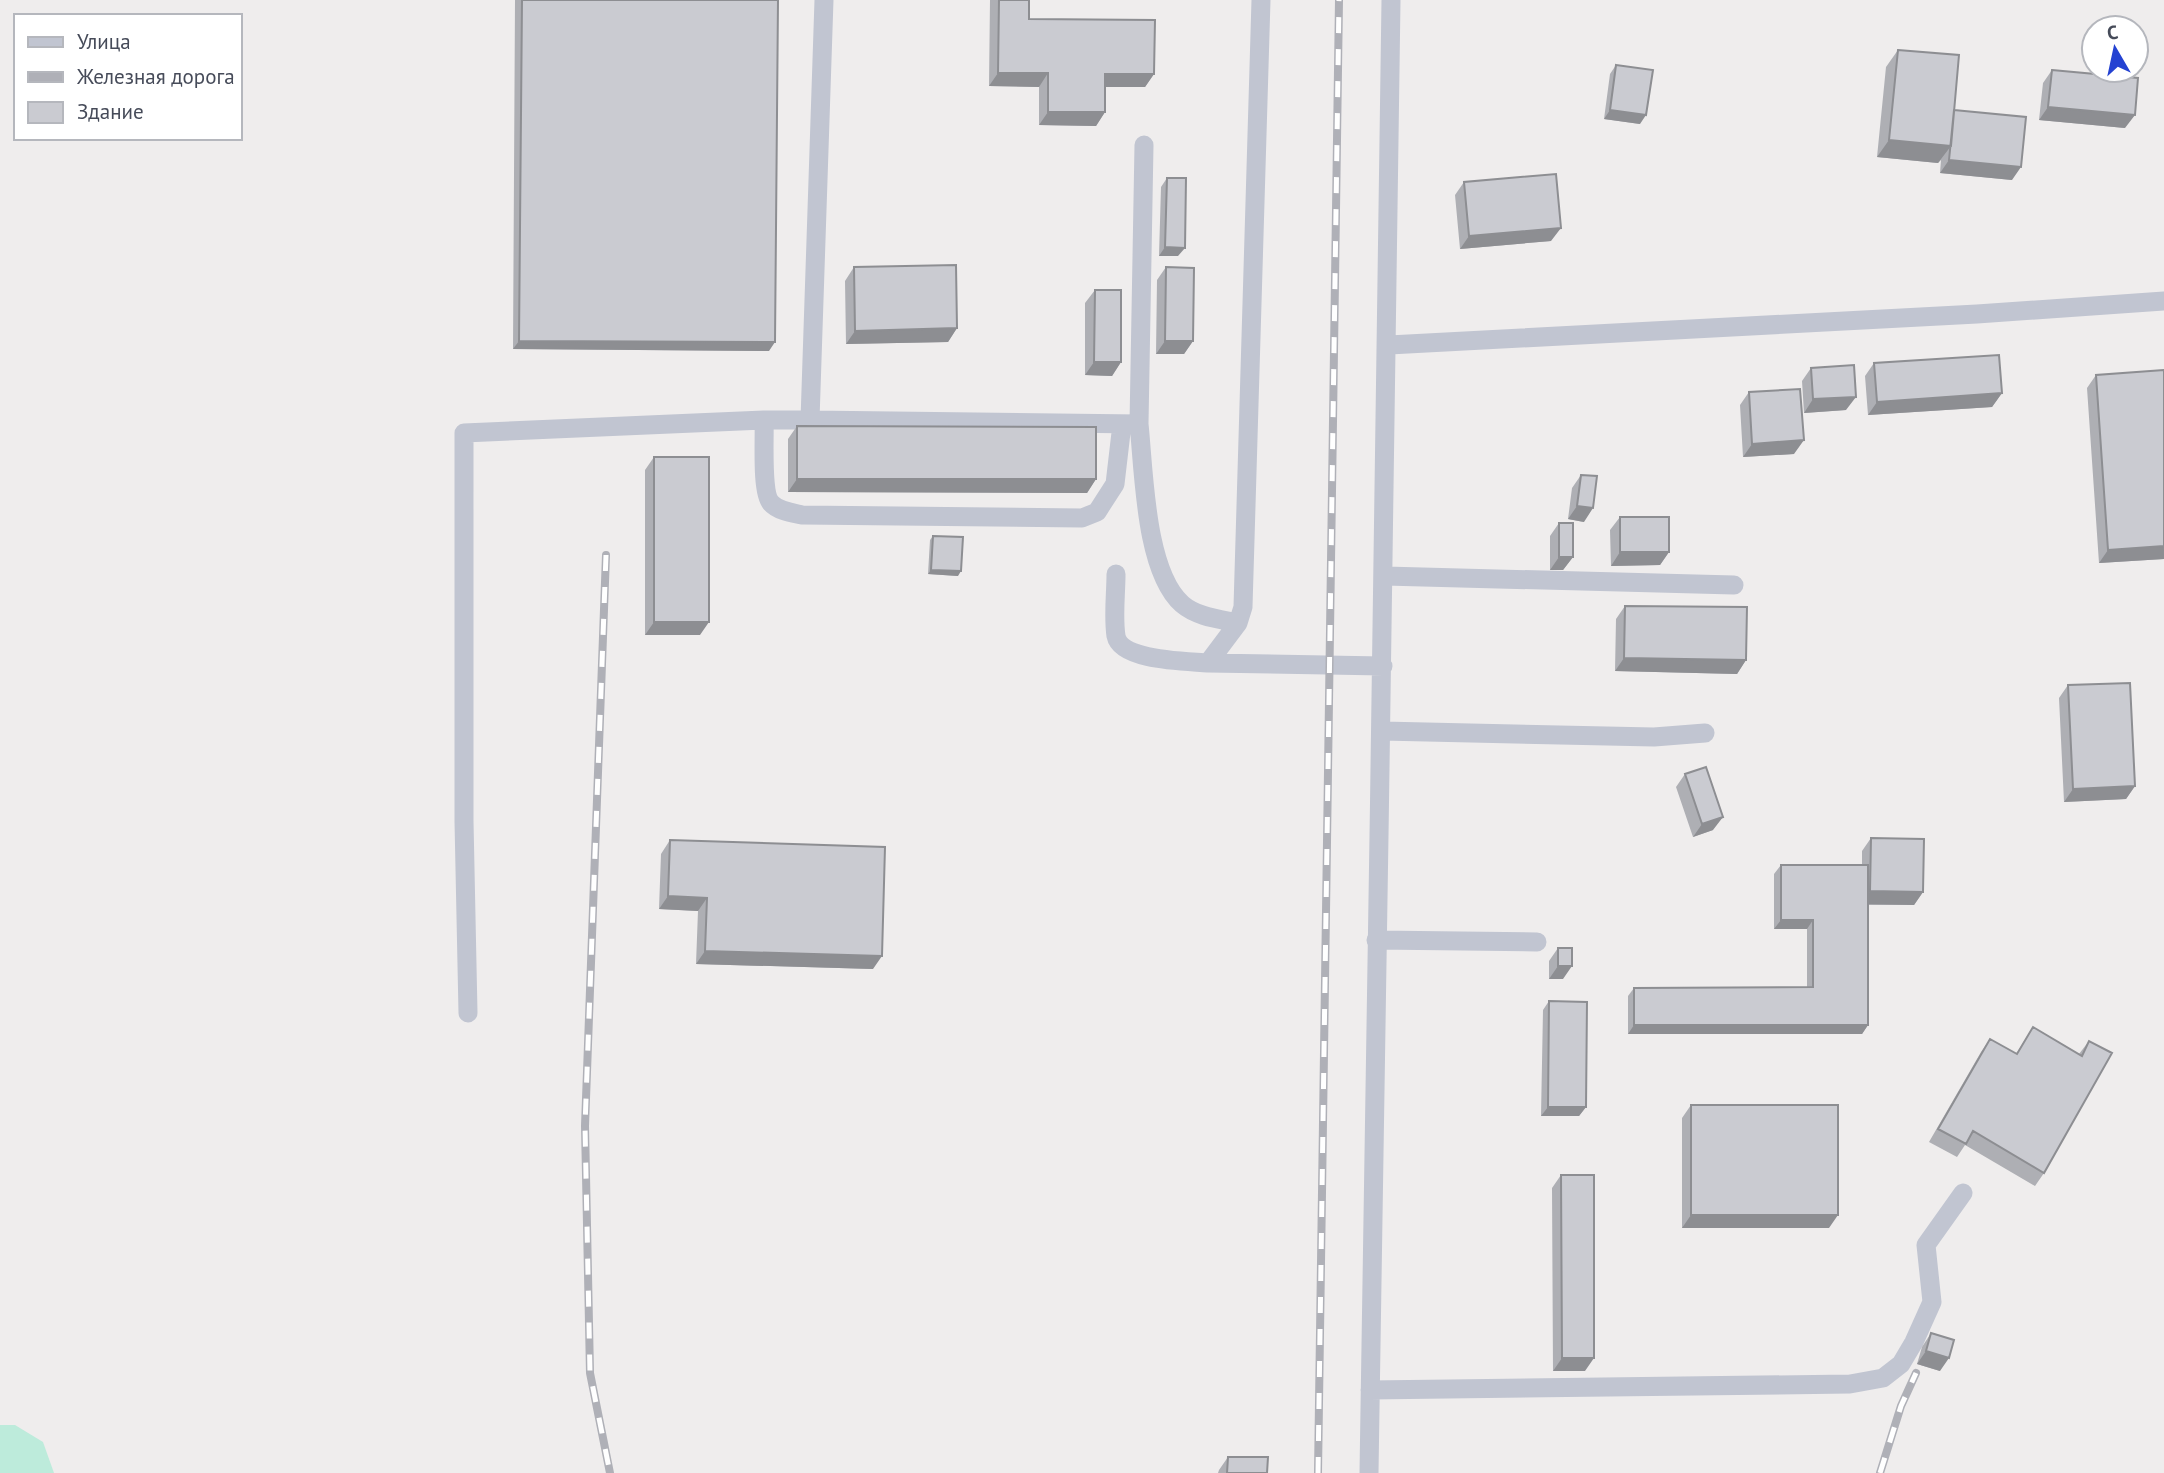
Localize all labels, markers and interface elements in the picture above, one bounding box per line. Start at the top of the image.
legend [14,14,242,140]
north arrow [2080,14,2150,84]
text: С [2105,19,2120,45]
text: Улица [77,28,131,55]
text: Железная дорога [76,63,235,90]
text: Здание [77,98,144,125]

